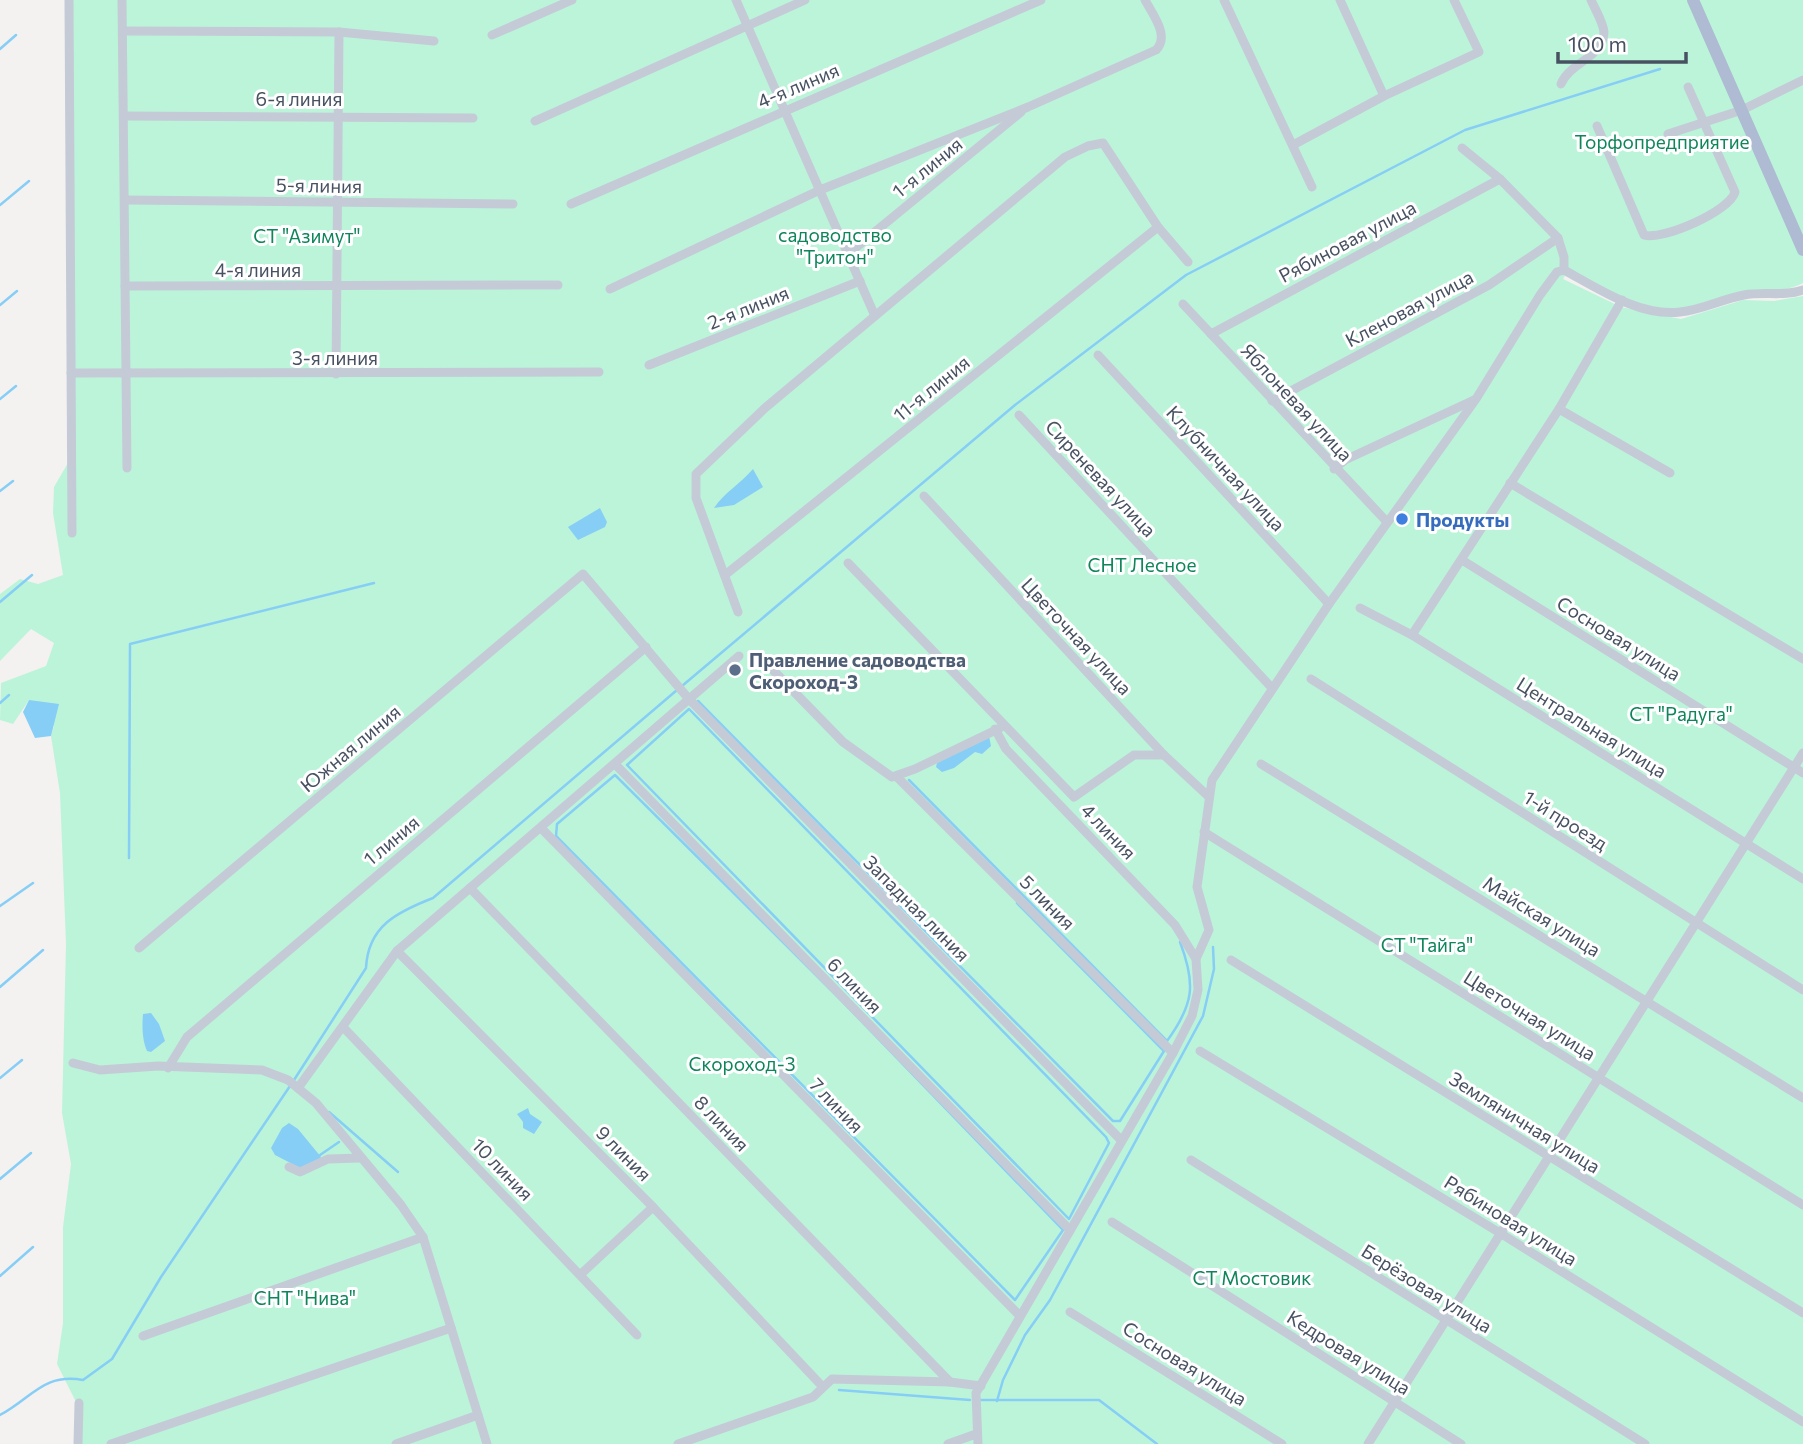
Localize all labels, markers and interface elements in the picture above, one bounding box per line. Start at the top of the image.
scale bar [1558,21,1686,65]
text: 100 m [1568,31,1627,56]
street label: 4-я линия [754,57,842,113]
street label: 6-я линия [256,87,342,110]
park label: Торфопредприятие [1574,130,1750,153]
street label: 1-я линия [887,132,967,202]
street label: 5-я линия [276,173,362,197]
street label: Рябиновая улица [1274,195,1420,287]
park label: садоводство "Тритон" [778,223,892,268]
park label: СТ "Азимут" [253,224,361,247]
street label: 4-я линия [215,258,301,281]
street label: Кленовая улица [1341,265,1477,351]
street label: 2-я линия [704,280,792,334]
street label: Яблоневая улица [1236,338,1358,466]
street label: 3-я линия [292,346,378,369]
street label: 11-я линия [888,350,974,426]
street label: Клубничная улица [1162,400,1290,536]
street label: Сиреневая улица [1041,415,1161,541]
place label: Продукты [1416,508,1509,531]
marker: Продукты [1394,511,1410,527]
park label: СНТ Лесное [1088,553,1196,576]
street label: Цветочная улица [1017,573,1137,699]
street label: Сосновая улица [1553,591,1685,685]
place label: Правление садоводства Скороход-3 [749,648,966,693]
marker: Правление садоводства Скороход-3 [727,662,743,678]
street label: Центральная улица [1513,672,1671,782]
street label: Южная линия [295,699,405,797]
park label: СТ "Радуга" [1629,702,1733,725]
street label: 1-й проезд [1520,785,1612,855]
street label: 4 линия [1077,798,1141,864]
street label: 1 линия [359,810,423,870]
street label: Западная линия [859,850,975,966]
street label: 5 линия [1016,870,1080,934]
street label: Майская улица [1479,871,1605,961]
park label: СТ "Тайга" [1381,933,1473,956]
street label: 6 линия [823,952,887,1018]
street label: Цветочная улица [1460,965,1600,1065]
park label: Скороход-3 [688,1052,796,1075]
street label: Земляничная улица [1445,1066,1605,1178]
street label: 7 линия [805,1073,869,1137]
street label: 8 линия [690,1090,754,1156]
street label: 9 линия [592,1121,656,1185]
street label: 10 линия [468,1133,538,1205]
street label: Рябиновая улица [1440,1170,1582,1270]
street label: Берёзовая улица [1358,1239,1496,1337]
park label: СТ Мостовик [1192,1266,1312,1289]
park label: СНТ "Нива" [254,1286,356,1309]
street label: Кедровая улица [1283,1305,1415,1399]
street label: Сосновая улица [1119,1316,1251,1410]

